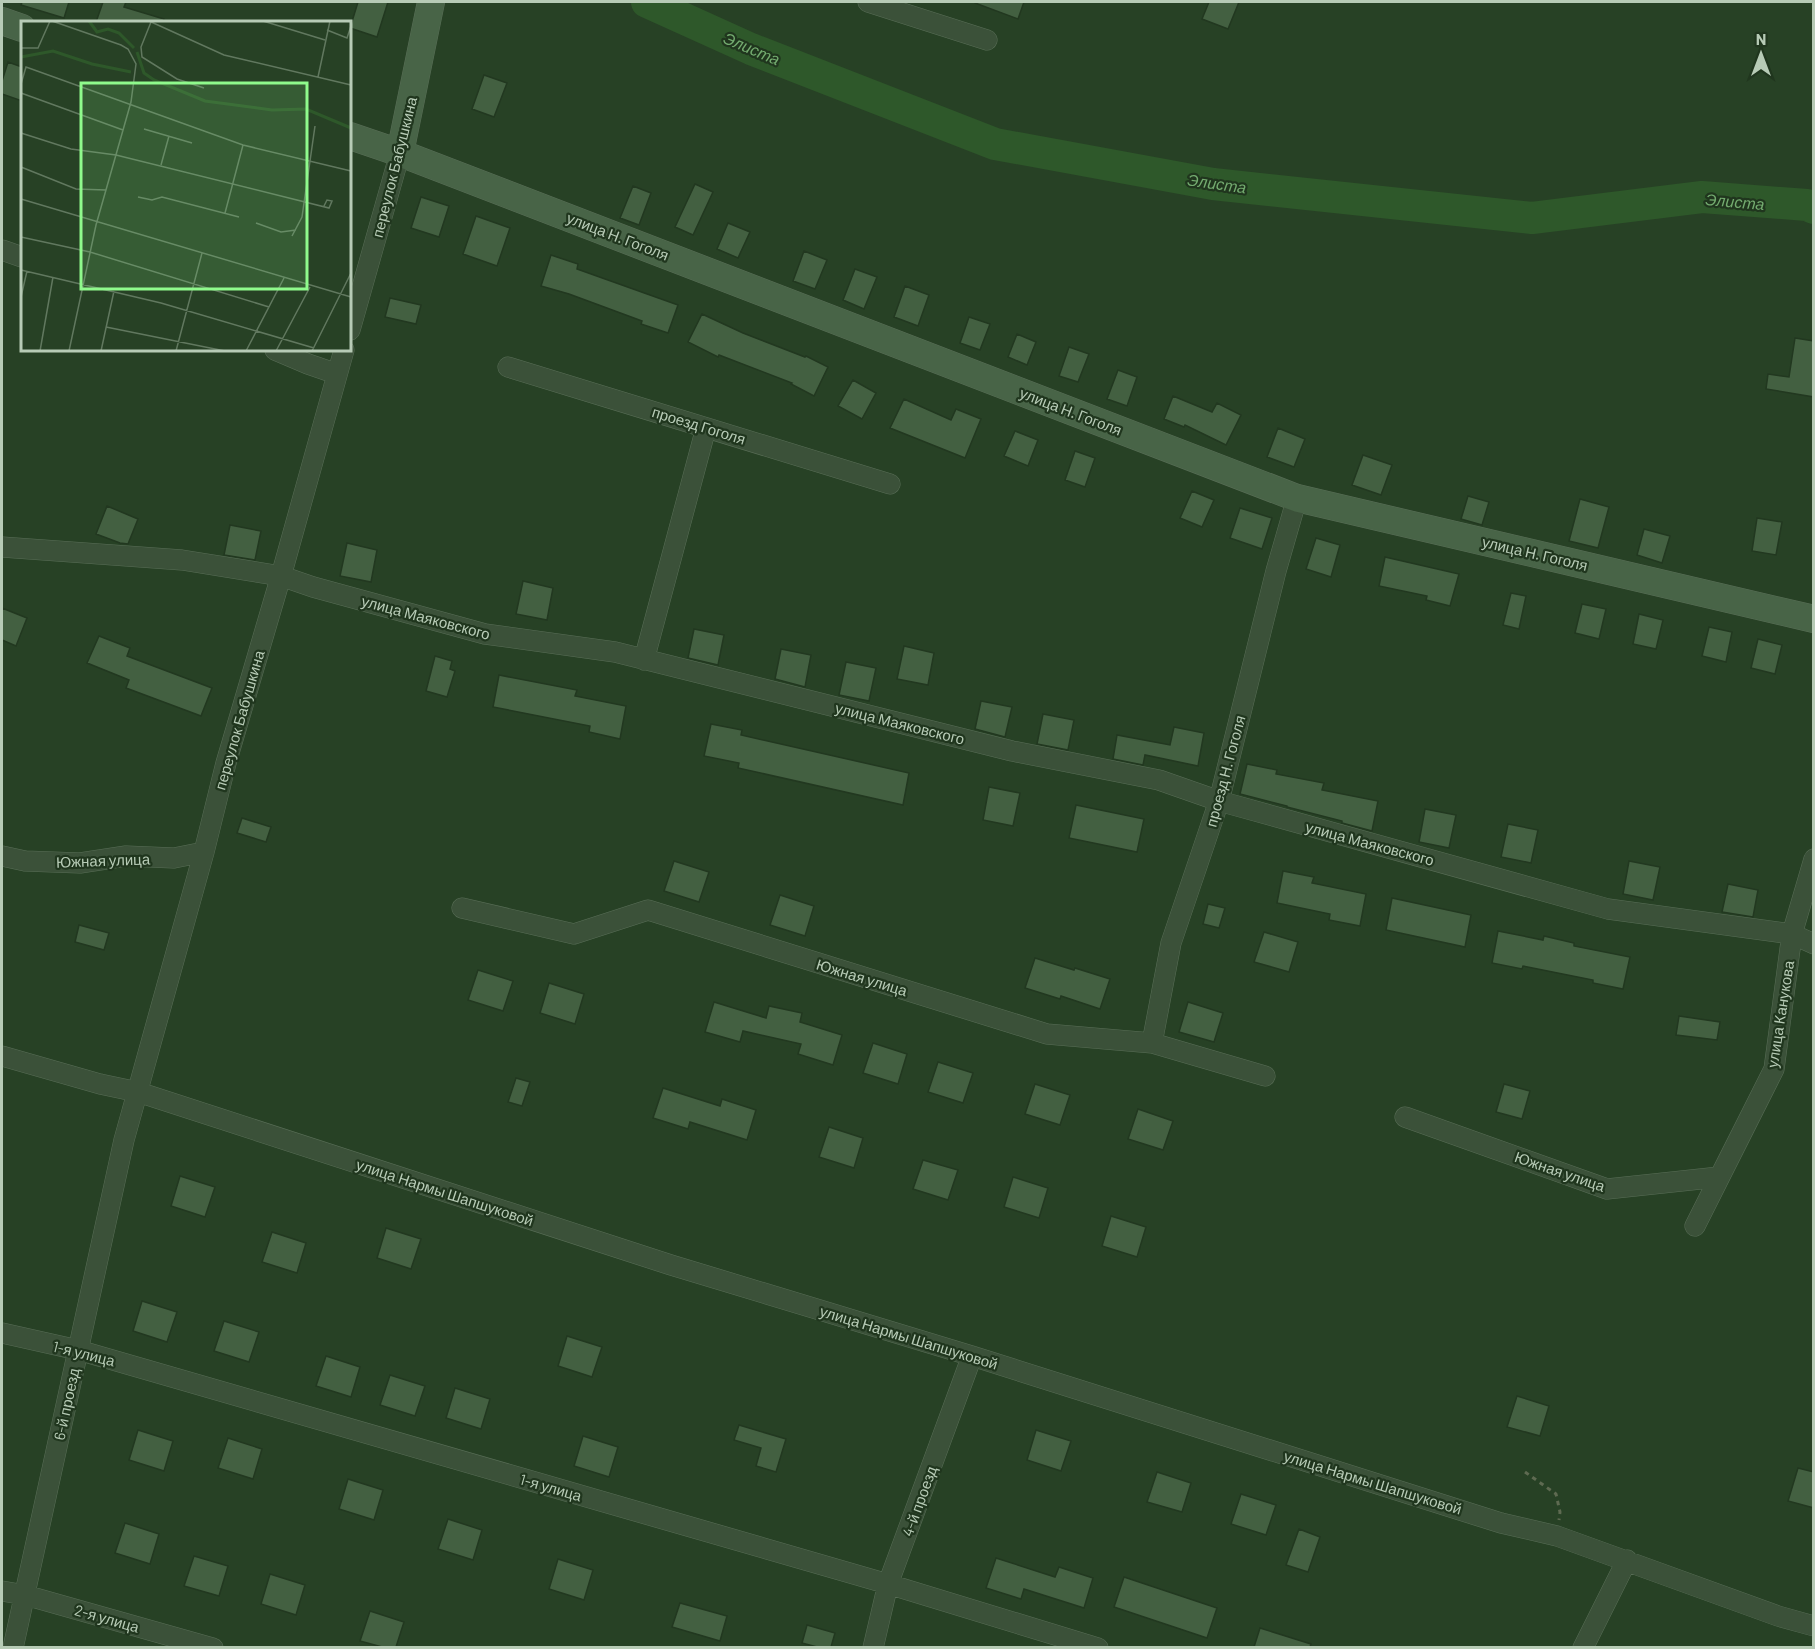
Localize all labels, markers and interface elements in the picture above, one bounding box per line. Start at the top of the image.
inset map [21,21,351,351]
north arrow [1731,24,1791,84]
water label: Элиста [721,28,783,68]
text: N [1756,29,1766,48]
street label: переулок Бабушкина [368,94,420,239]
water label: Элиста [1186,169,1248,197]
water label: Элиста [1705,189,1765,213]
street label: улица Н. Гоголя [564,208,672,264]
street label: улица Н. Гоголя [1017,383,1125,439]
street label: проезд Гоголя [650,402,748,448]
street label: улица Н. Гоголя [1480,532,1590,574]
street label: улица Маяковского [360,591,492,643]
street label: переулок Бабушкина [210,647,268,792]
street label: улица Маяковского [834,698,966,748]
street label: проезд Н. Гоголя [1201,713,1249,829]
street label: улица Маяковского [1304,817,1436,869]
street label: Южная улица [56,849,151,871]
street label: Южная улица [814,955,910,1000]
street label: улица Канукова [1763,958,1797,1069]
street label: Южная улица [1513,1147,1608,1195]
street label: улица Нармы Шапшуковой [354,1155,536,1229]
street label: улица Нармы Шапшуковой [818,1301,1000,1373]
street label: 1-я улица [51,1337,118,1370]
street label: 6-й проезд [50,1366,82,1442]
street label: улица Нармы Шапшуковой [1282,1446,1464,1518]
street label: 4-й проезд [898,1463,940,1539]
street label: 1-я улица [518,1470,585,1505]
street label: 2-я улица [73,1600,142,1636]

